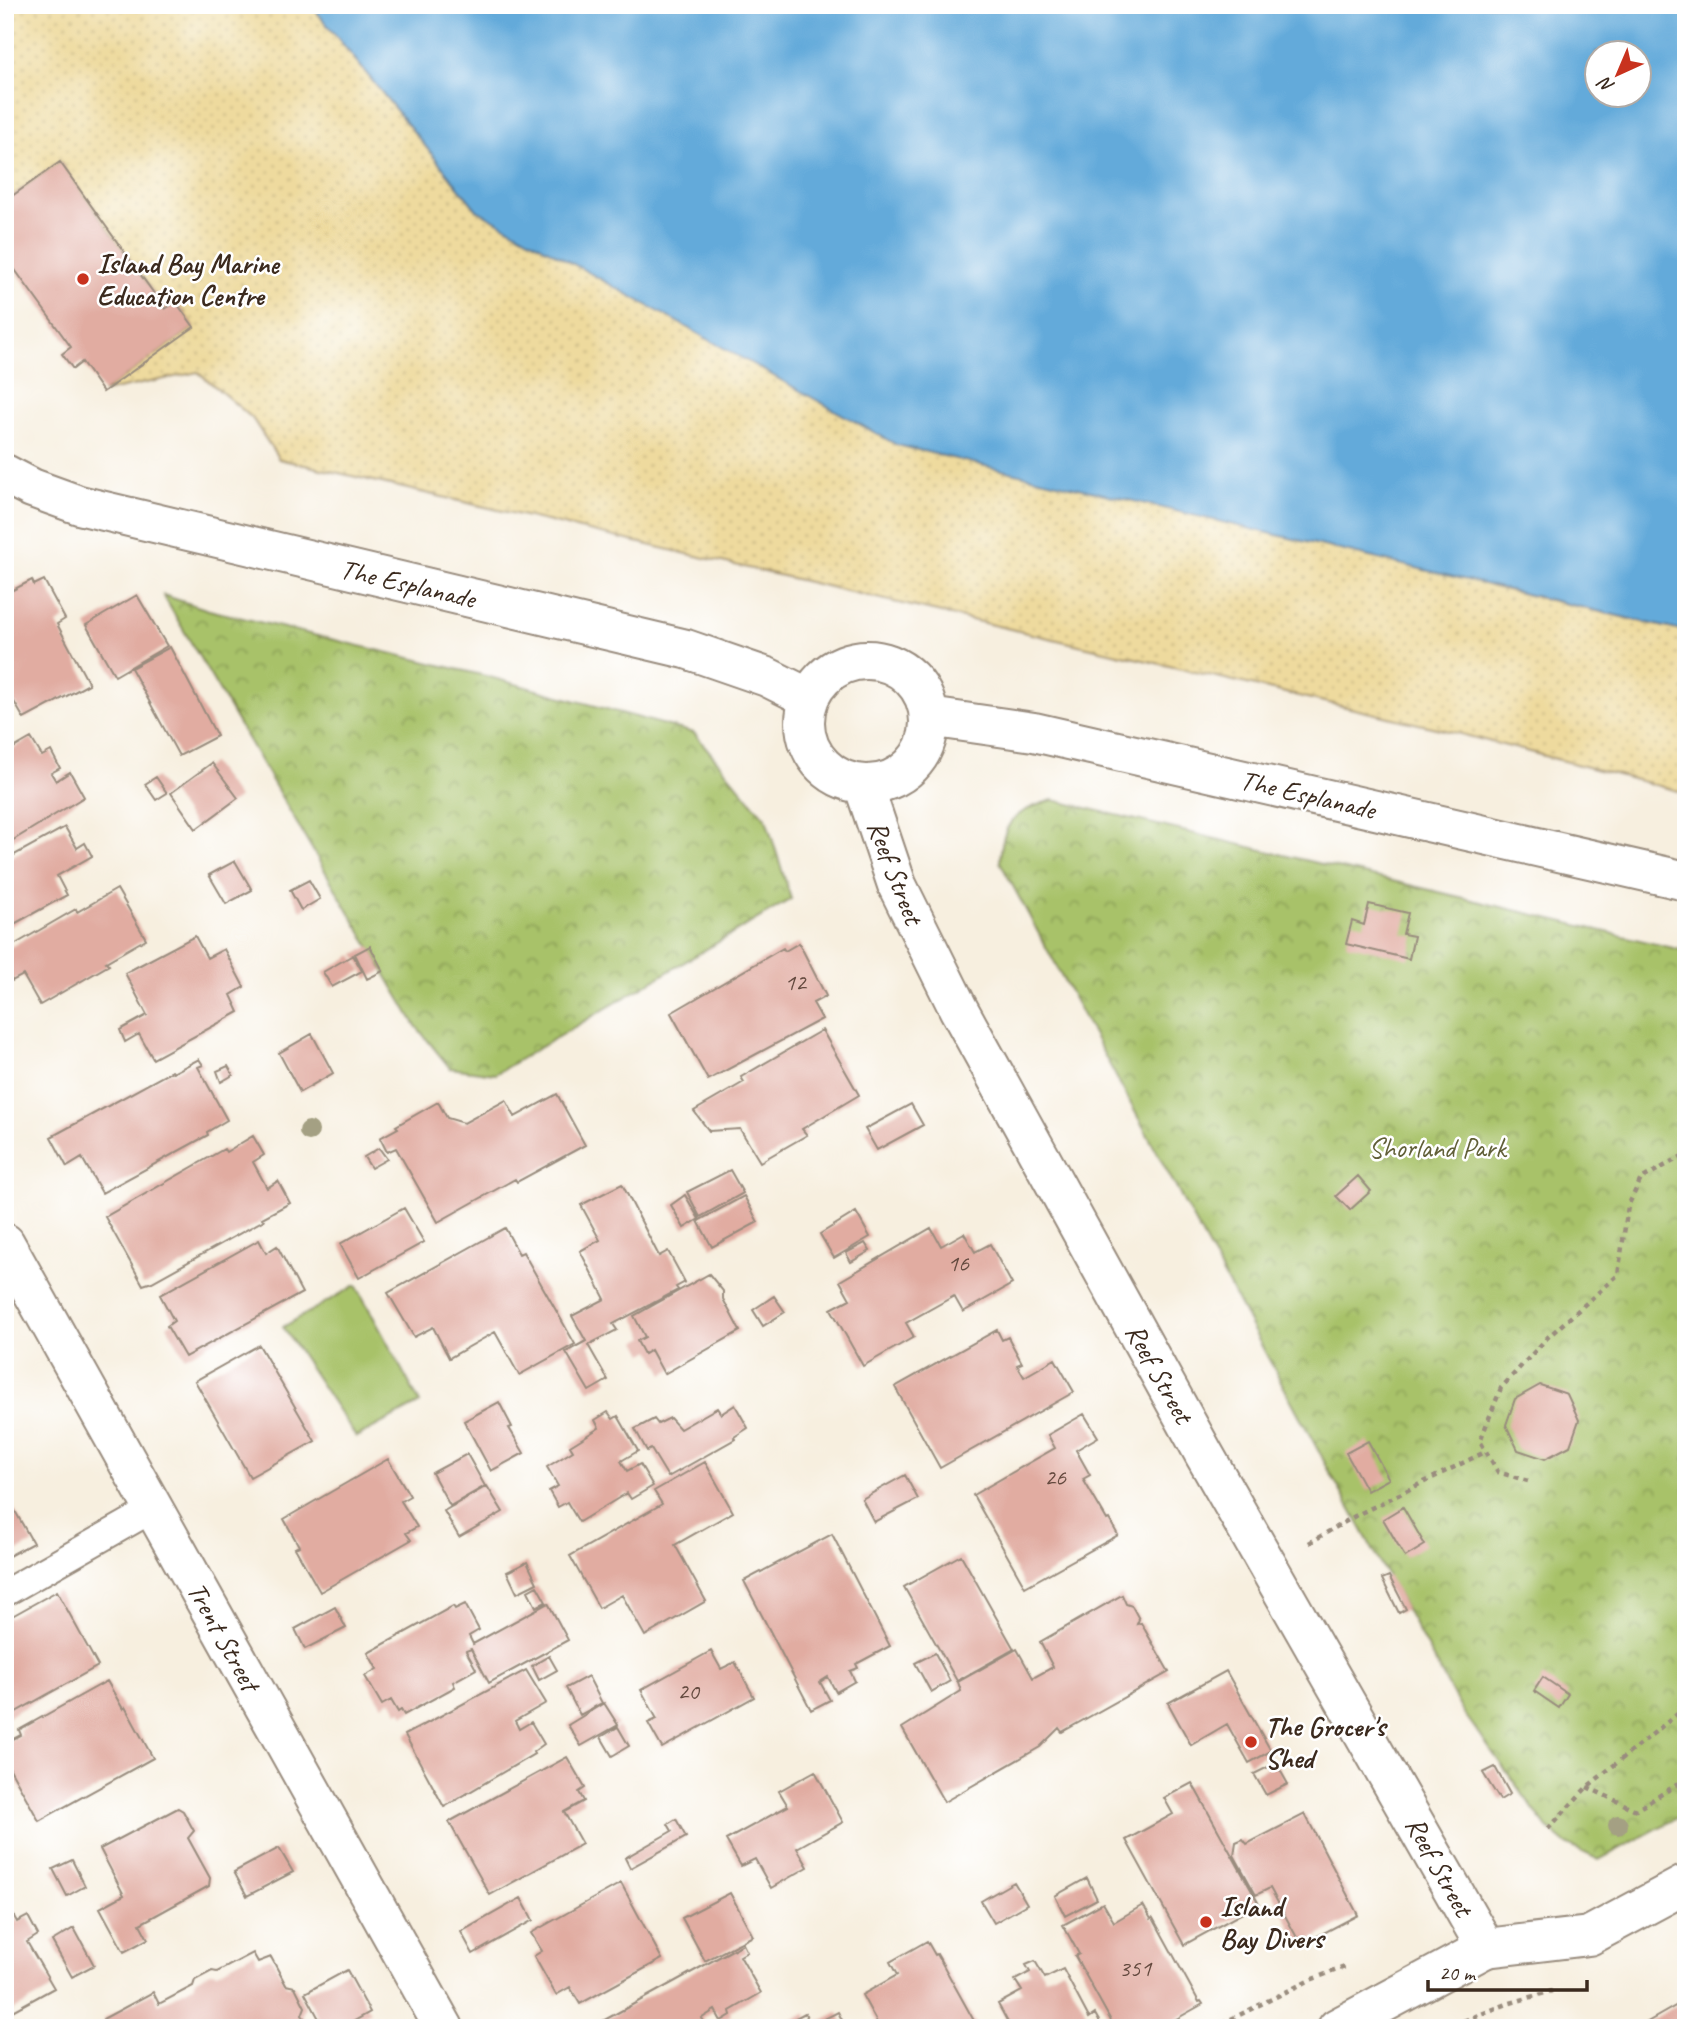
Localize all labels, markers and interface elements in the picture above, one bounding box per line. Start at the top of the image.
north arrow [1582,38,1652,108]
text: N [1592,71,1619,98]
place label: Island Bay Marine Education Centre [97,246,281,313]
marker: Island Bay Marine Education Centre [75,271,91,287]
street label: The Esplanade [337,551,481,616]
street label: The Esplanade [1237,762,1381,827]
street label: Reef Street [860,815,932,932]
house number: 12 [784,967,808,997]
park label: Shorland Park [1368,1130,1508,1165]
house number: 16 [947,1248,970,1278]
street label: Reef Street [1118,1317,1202,1431]
house number: 26 [1044,1462,1067,1492]
street label: Trent Street [179,1576,269,1700]
house number: 20 [677,1676,701,1706]
place label: The Grocer's Shed [1265,1709,1389,1776]
marker: The Grocer's Shed [1243,1734,1259,1750]
street label: Reef Street [1398,1810,1482,1924]
place label: Island Bay Divers [1220,1889,1327,1956]
marker: Island Bay Divers [1198,1914,1214,1930]
scale bar [1428,1949,1588,1993]
house number: 351 [1119,1953,1152,1983]
text: 20 m [1439,1960,1477,1986]

